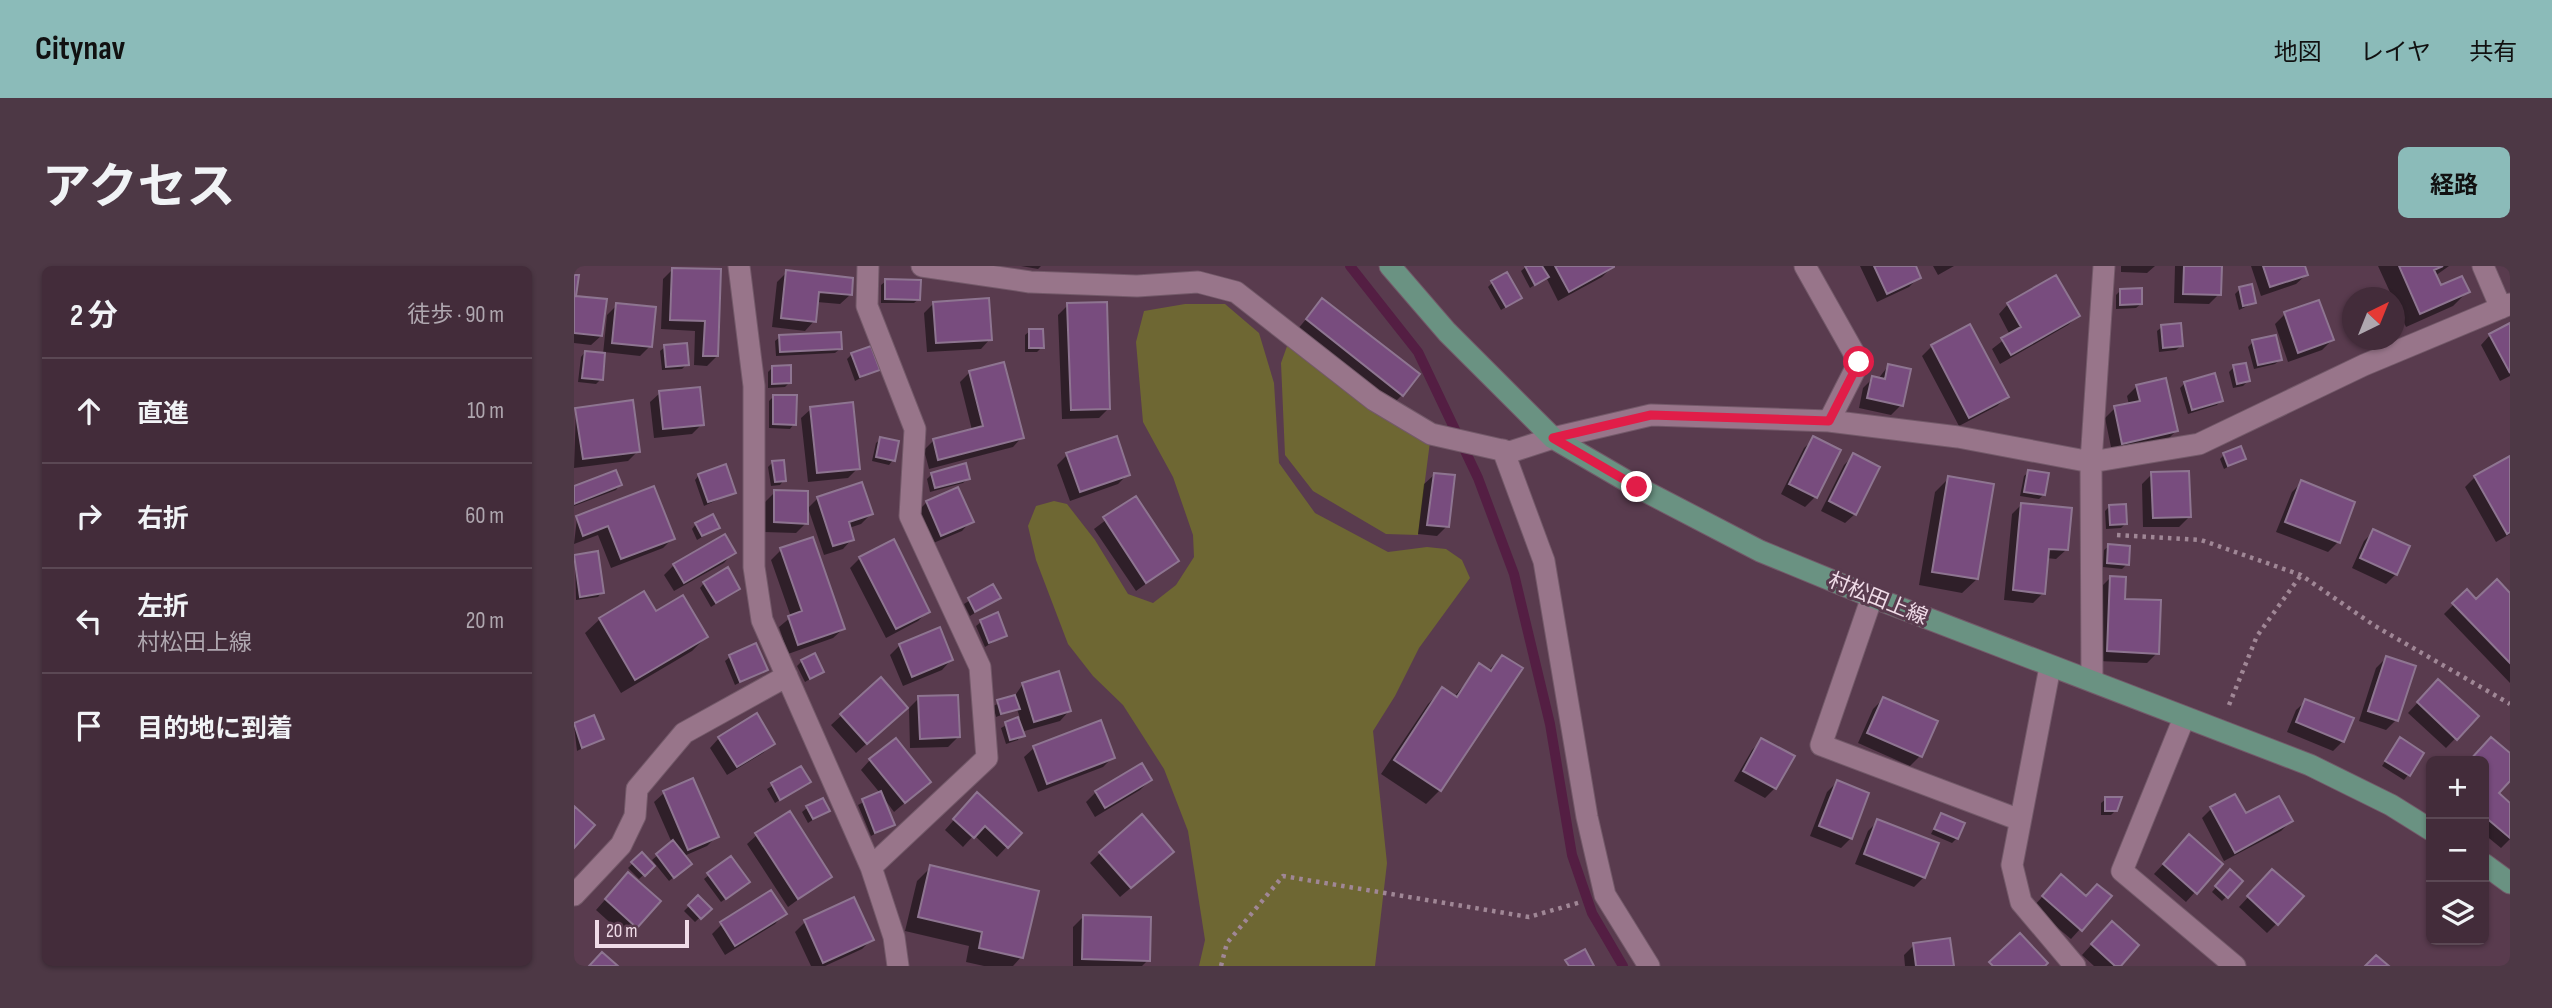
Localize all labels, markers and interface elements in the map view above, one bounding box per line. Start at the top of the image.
text: Citynav [35,29,125,69]
text: 地図 [2274,38,2322,67]
text: レイヤ [2360,38,2431,67]
text: 共有 [2469,38,2517,67]
button: 経路 [2398,147,2510,218]
text: アクセス [42,159,236,218]
north arrow [2342,287,2405,350]
text: 2 分 [70,298,118,334]
text: 徒歩 · 90 m [407,301,504,329]
route start [1843,346,1874,377]
icon: ahead [70,392,108,430]
text: 10 m [467,397,504,425]
text: 直進 [137,399,189,430]
route end [1621,471,1652,502]
icon: right [70,497,108,535]
text: 60 m [465,502,504,530]
text: 右折 [137,504,189,535]
street label: 村松田上線 [1825,568,1931,630]
text: 左折 [137,592,189,623]
icon: left [70,602,108,640]
text: 20 m [466,607,504,635]
text: 村松田上線 [137,629,252,657]
icon: arrive [70,707,108,745]
text: 目的地に到着 [137,714,293,745]
map controls [2426,756,2489,945]
button: + [2426,756,2489,819]
button: − [2426,819,2489,882]
button: layers [2426,882,2489,945]
scale bar [595,917,690,949]
text: 20 m [606,920,638,943]

